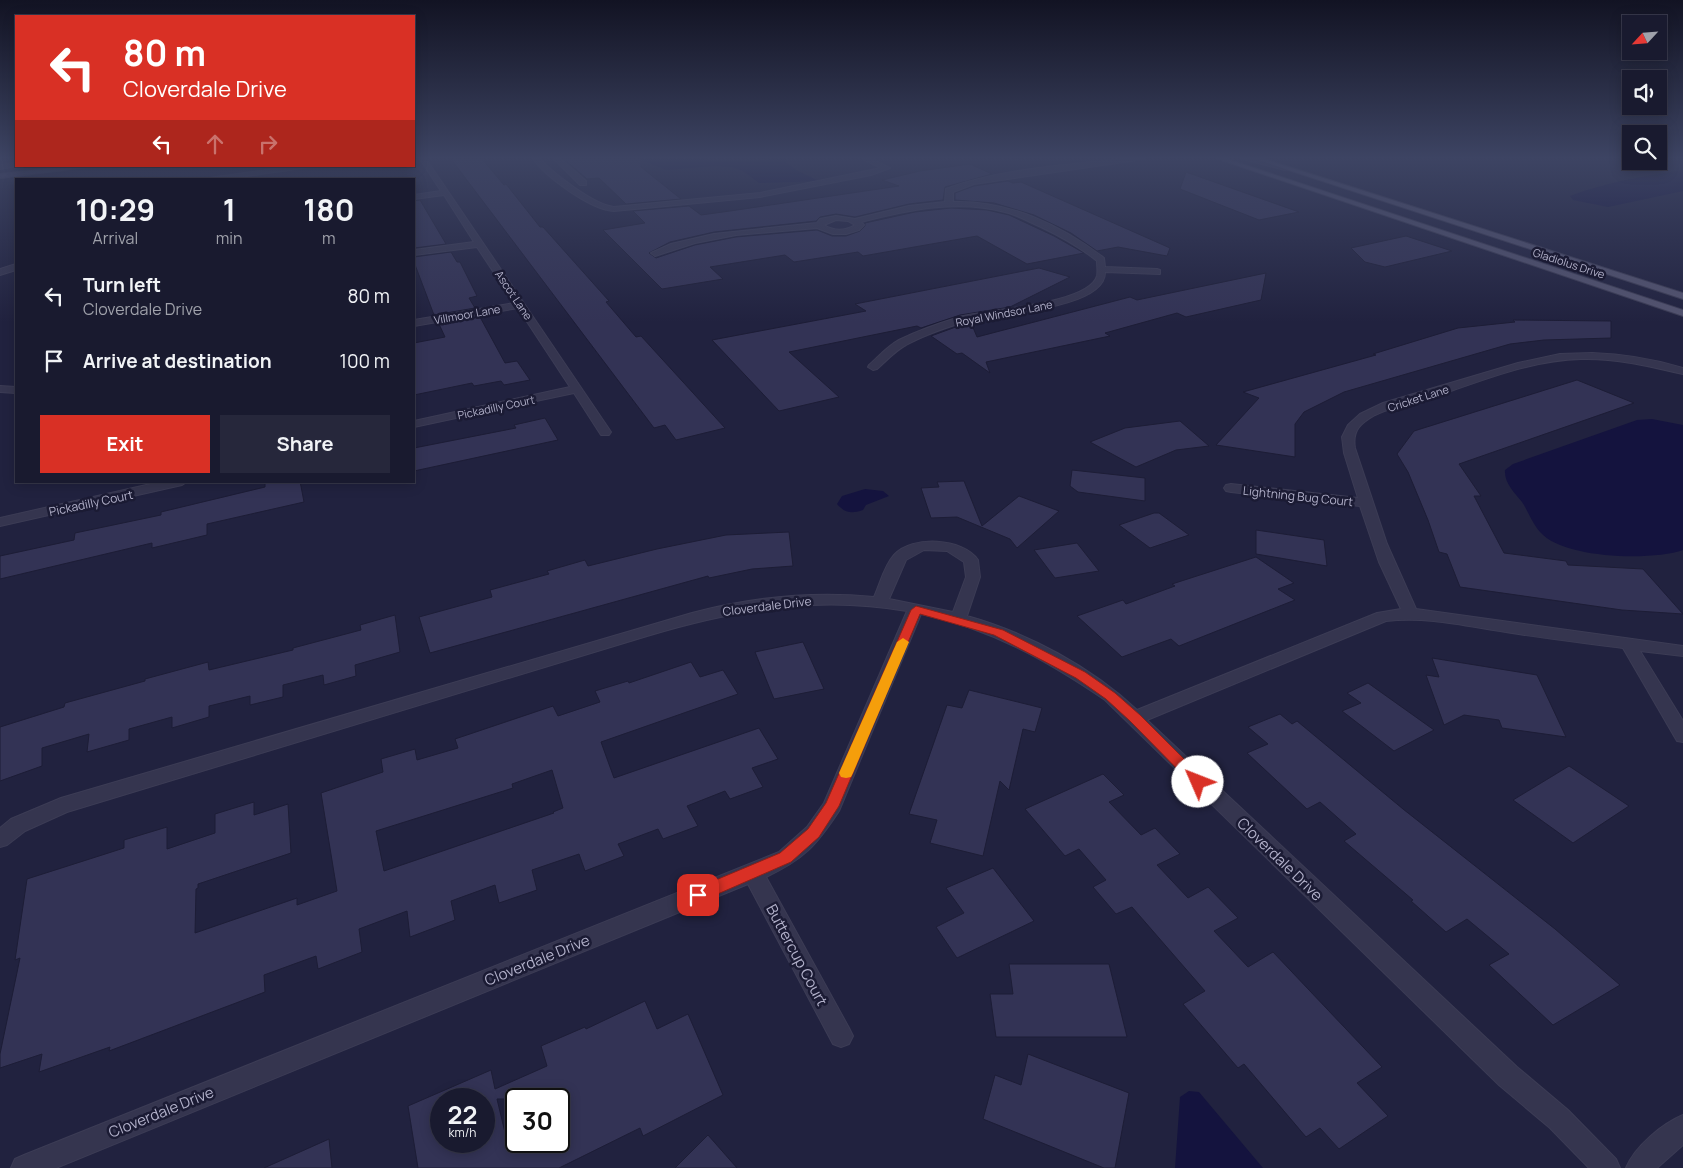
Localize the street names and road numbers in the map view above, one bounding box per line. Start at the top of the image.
street label: Gladiolus Drive [1531,244,1607,282]
street label: Ascot Lane [492,267,536,323]
street label: Royal Windsor Lane [954,296,1054,330]
street label: Villmoor Lane [433,301,502,327]
street label: Cricket Lane [1385,381,1451,415]
street label: Pickadilly Court [456,392,536,422]
street label: Lightning Bug Court [1242,482,1354,510]
street label: Pickadilly Court [47,486,135,520]
street label: Cloverdale Drive [722,592,812,620]
street label: Cloverdale Drive [1233,813,1328,906]
street label: Buttercup Court [761,901,833,1009]
street label: Cloverdale Drive [481,929,593,991]
street label: Cloverdale Drive [105,1081,217,1143]

